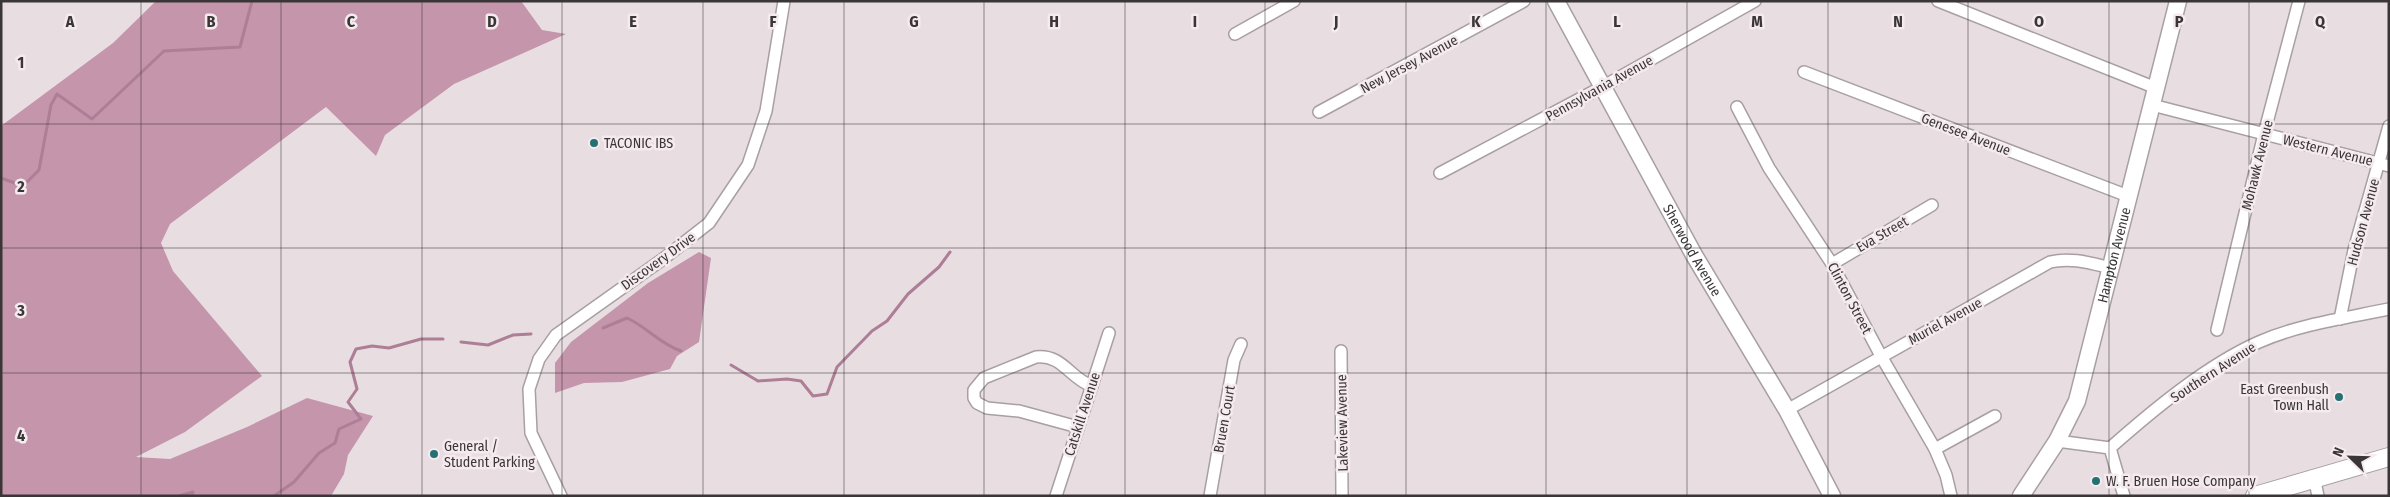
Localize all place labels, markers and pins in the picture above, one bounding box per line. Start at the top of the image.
place label: TACONIC IBS [604,135,673,152]
marker: TACONIC IBS [588,137,600,149]
place label: East Greenbush Town Hall [2240,381,2329,414]
marker: East Greenbush Town Hall [2333,391,2345,403]
place label: General / Student Parking [444,438,535,471]
marker: General / Student Parking [428,448,440,460]
place label: W. F. Bruen Hose Company [2106,473,2256,490]
marker: W. F. Bruen Hose Company [2090,475,2102,487]

